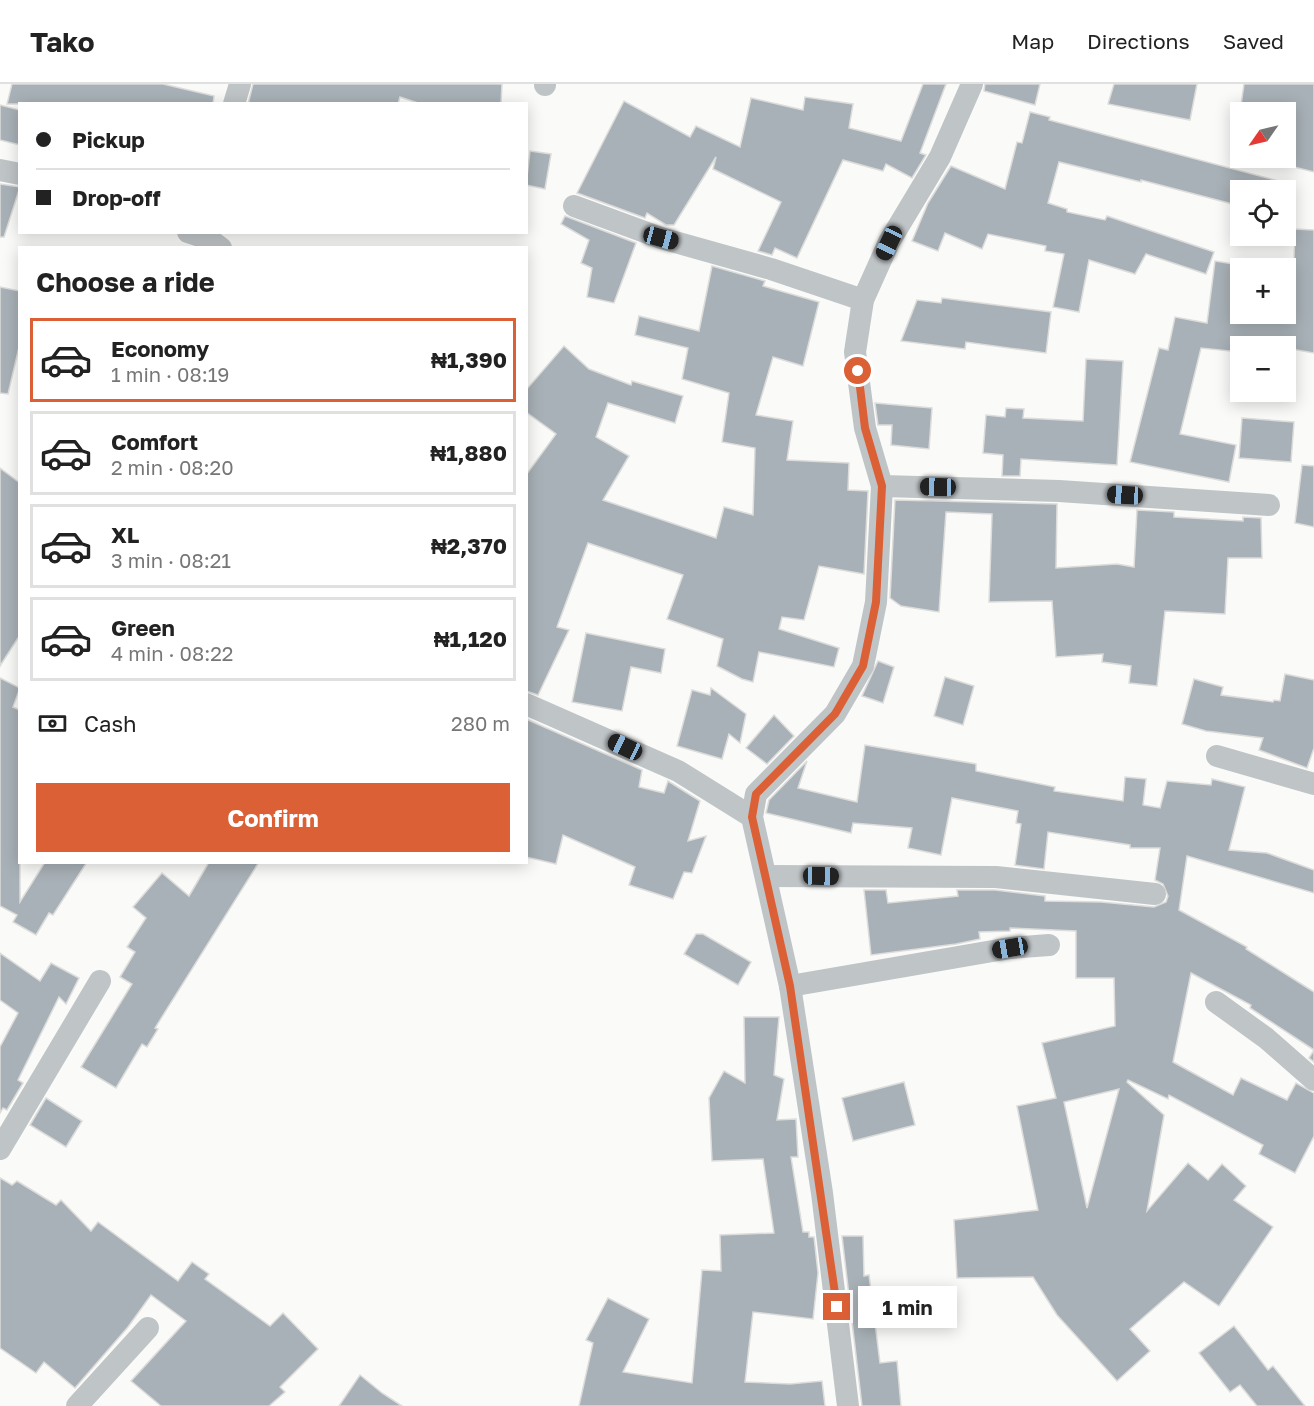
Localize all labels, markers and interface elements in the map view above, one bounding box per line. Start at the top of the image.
text: Tako [30,25,95,58]
text: Map [1011,28,1054,54]
text: Directions [1087,28,1190,54]
text: Saved [1223,28,1284,54]
north arrow [1230,102,1296,168]
map controls [1230,102,1296,402]
text: Pickup [72,126,145,153]
button: locate [1230,180,1296,246]
text: Drop-off [72,184,161,211]
car [873,223,905,263]
car [641,225,681,251]
button: + [1230,258,1296,324]
text: Choose a ride [36,266,215,298]
icon: car [39,333,93,387]
text: Economy [111,335,209,362]
button: − [1230,336,1296,402]
text: ₦1,390 [431,346,507,373]
route start [844,357,871,384]
text: 1 min · 08:19 [111,362,229,386]
icon: car [39,426,93,480]
text: Comfort [111,428,198,455]
text: ₦1,880 [430,439,507,466]
text: 2 min · 08:20 [111,455,234,479]
car [920,478,956,496]
car [1107,485,1143,505]
icon: car [39,519,93,573]
text: XL [111,521,139,548]
text: ₦2,370 [431,532,507,559]
text: 3 min · 08:21 [111,548,231,572]
icon: car [39,612,93,666]
text: Green [111,614,175,641]
text: ₦1,120 [434,625,507,652]
text: 4 min · 08:22 [111,641,233,665]
icon: cash [36,707,69,740]
text: Cash [84,710,137,737]
text: 280 m [451,711,510,735]
car [605,731,645,763]
button: Confirm [36,783,510,852]
car [803,867,839,885]
car [991,936,1029,960]
callout: 1 min [858,1286,957,1328]
route end [823,1293,850,1320]
text: 1 min [882,1295,933,1319]

